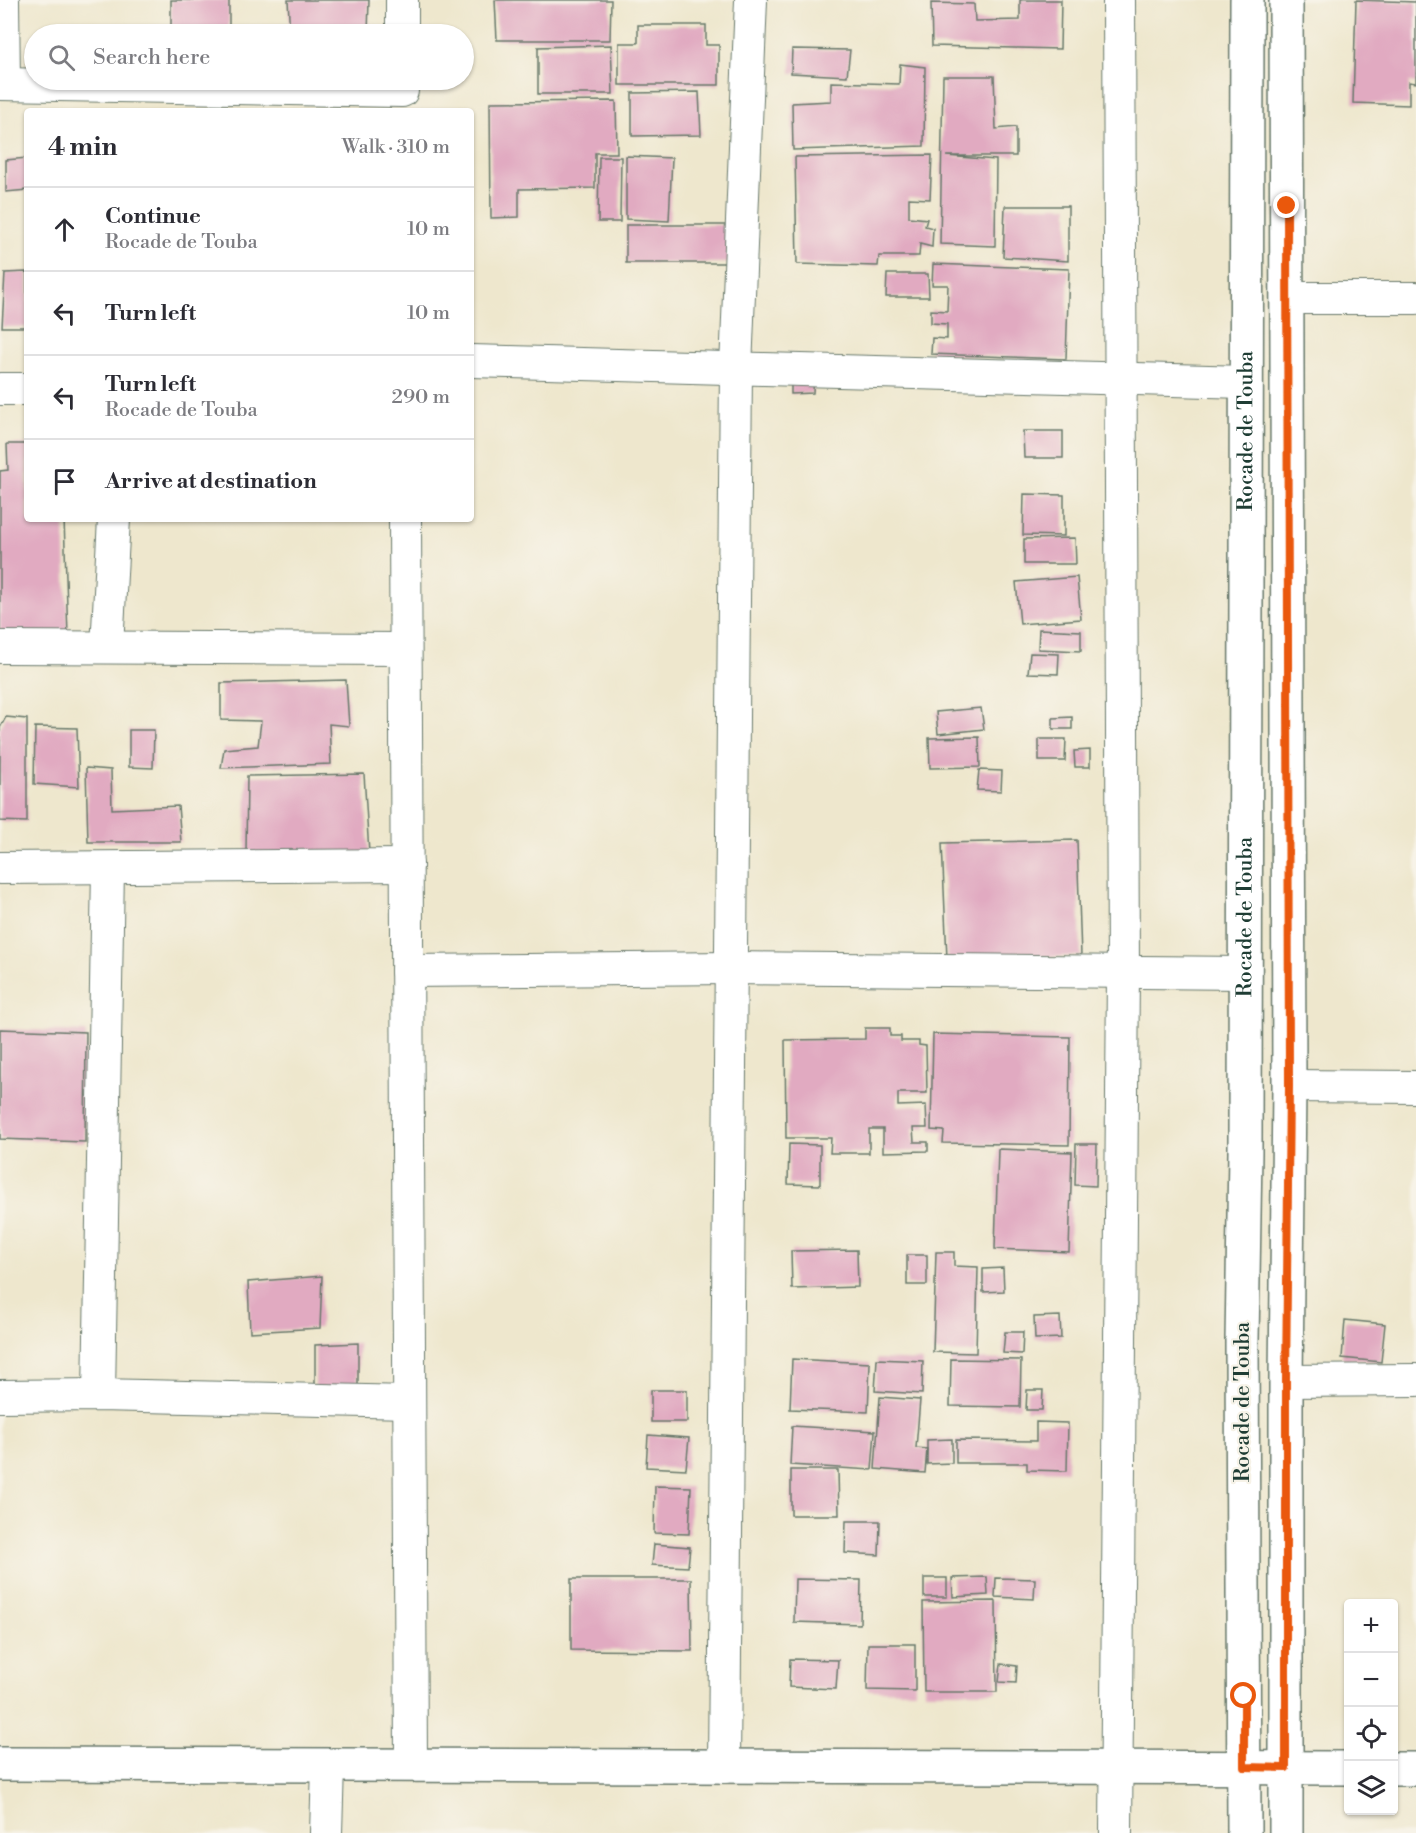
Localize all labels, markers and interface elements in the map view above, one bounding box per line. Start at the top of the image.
search box [24,24,474,90]
icon: search [45,41,78,74]
text: Search here [93,44,210,71]
text: 4 min [48,131,118,163]
text: Walk · 310 m [342,135,450,160]
route end [1273,192,1299,218]
text: Continue [105,203,201,230]
icon: ahead [48,213,81,246]
text: 10 m [407,217,450,242]
text: Rocade de Touba [105,230,258,255]
icon: left [48,297,81,330]
text: Turn left [105,300,196,327]
text: 10 m [407,301,450,326]
street label: Rocade de Touba [1233,350,1259,511]
text: Turn left [105,371,196,398]
icon: left [48,381,81,414]
text: 290 m [392,385,450,410]
text: Rocade de Touba [105,398,258,423]
icon: arrive [48,465,81,498]
text: Arrive at destination [105,468,317,495]
street label: Rocade de Touba [1232,836,1259,997]
street label: Rocade de Touba [1230,1321,1256,1482]
map controls [1344,1599,1398,1815]
button: + [1344,1599,1398,1653]
button: − [1344,1653,1398,1707]
route start [1230,1682,1256,1708]
button: locate [1344,1707,1398,1761]
button: layers [1344,1761,1398,1815]

